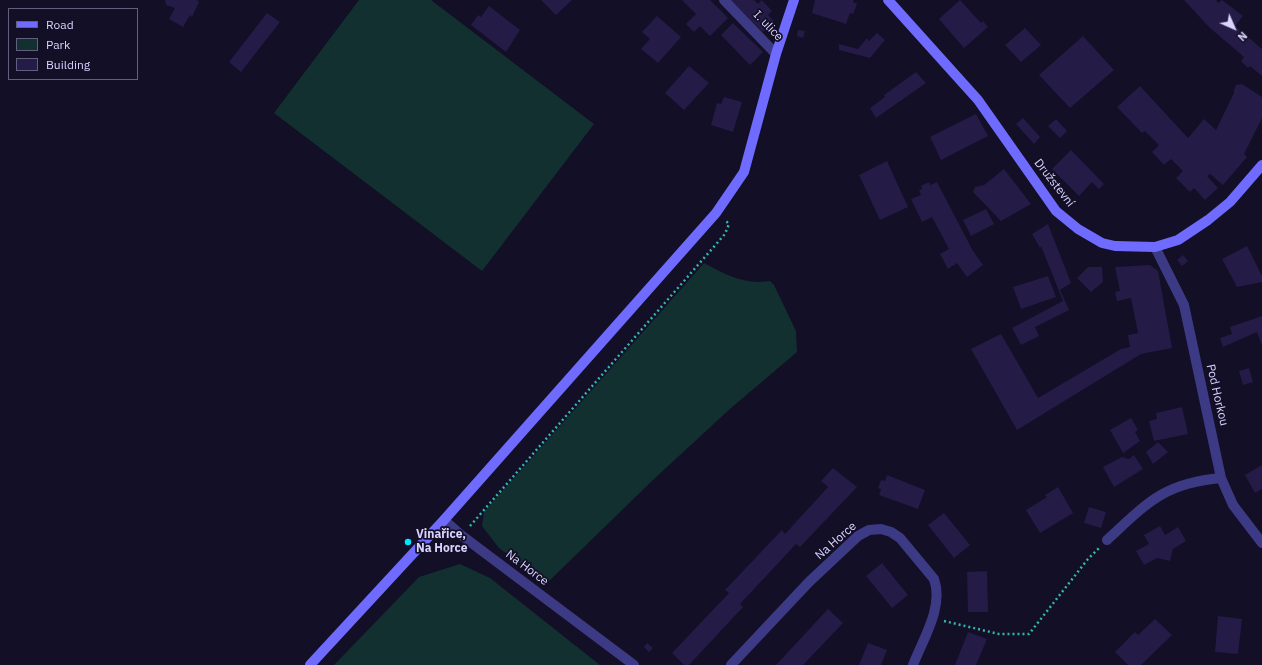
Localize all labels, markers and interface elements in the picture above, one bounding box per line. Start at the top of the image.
legend [8,8,138,80]
street label: I. ulice [750,8,786,44]
north arrow [1214,8,1254,48]
text: Road [46,17,74,32]
text: N [1235,29,1250,44]
text: Park [46,37,70,52]
text: Building [46,57,90,72]
street label: Družstevní [1031,156,1077,210]
street label: Pod Horkou [1203,363,1231,427]
street label: Na Horce [812,519,860,563]
place label: Vinařice, Na Horce [416,528,467,556]
marker: Vinařice, Na Horce [403,537,413,547]
street label: Na Horce [503,547,551,589]

